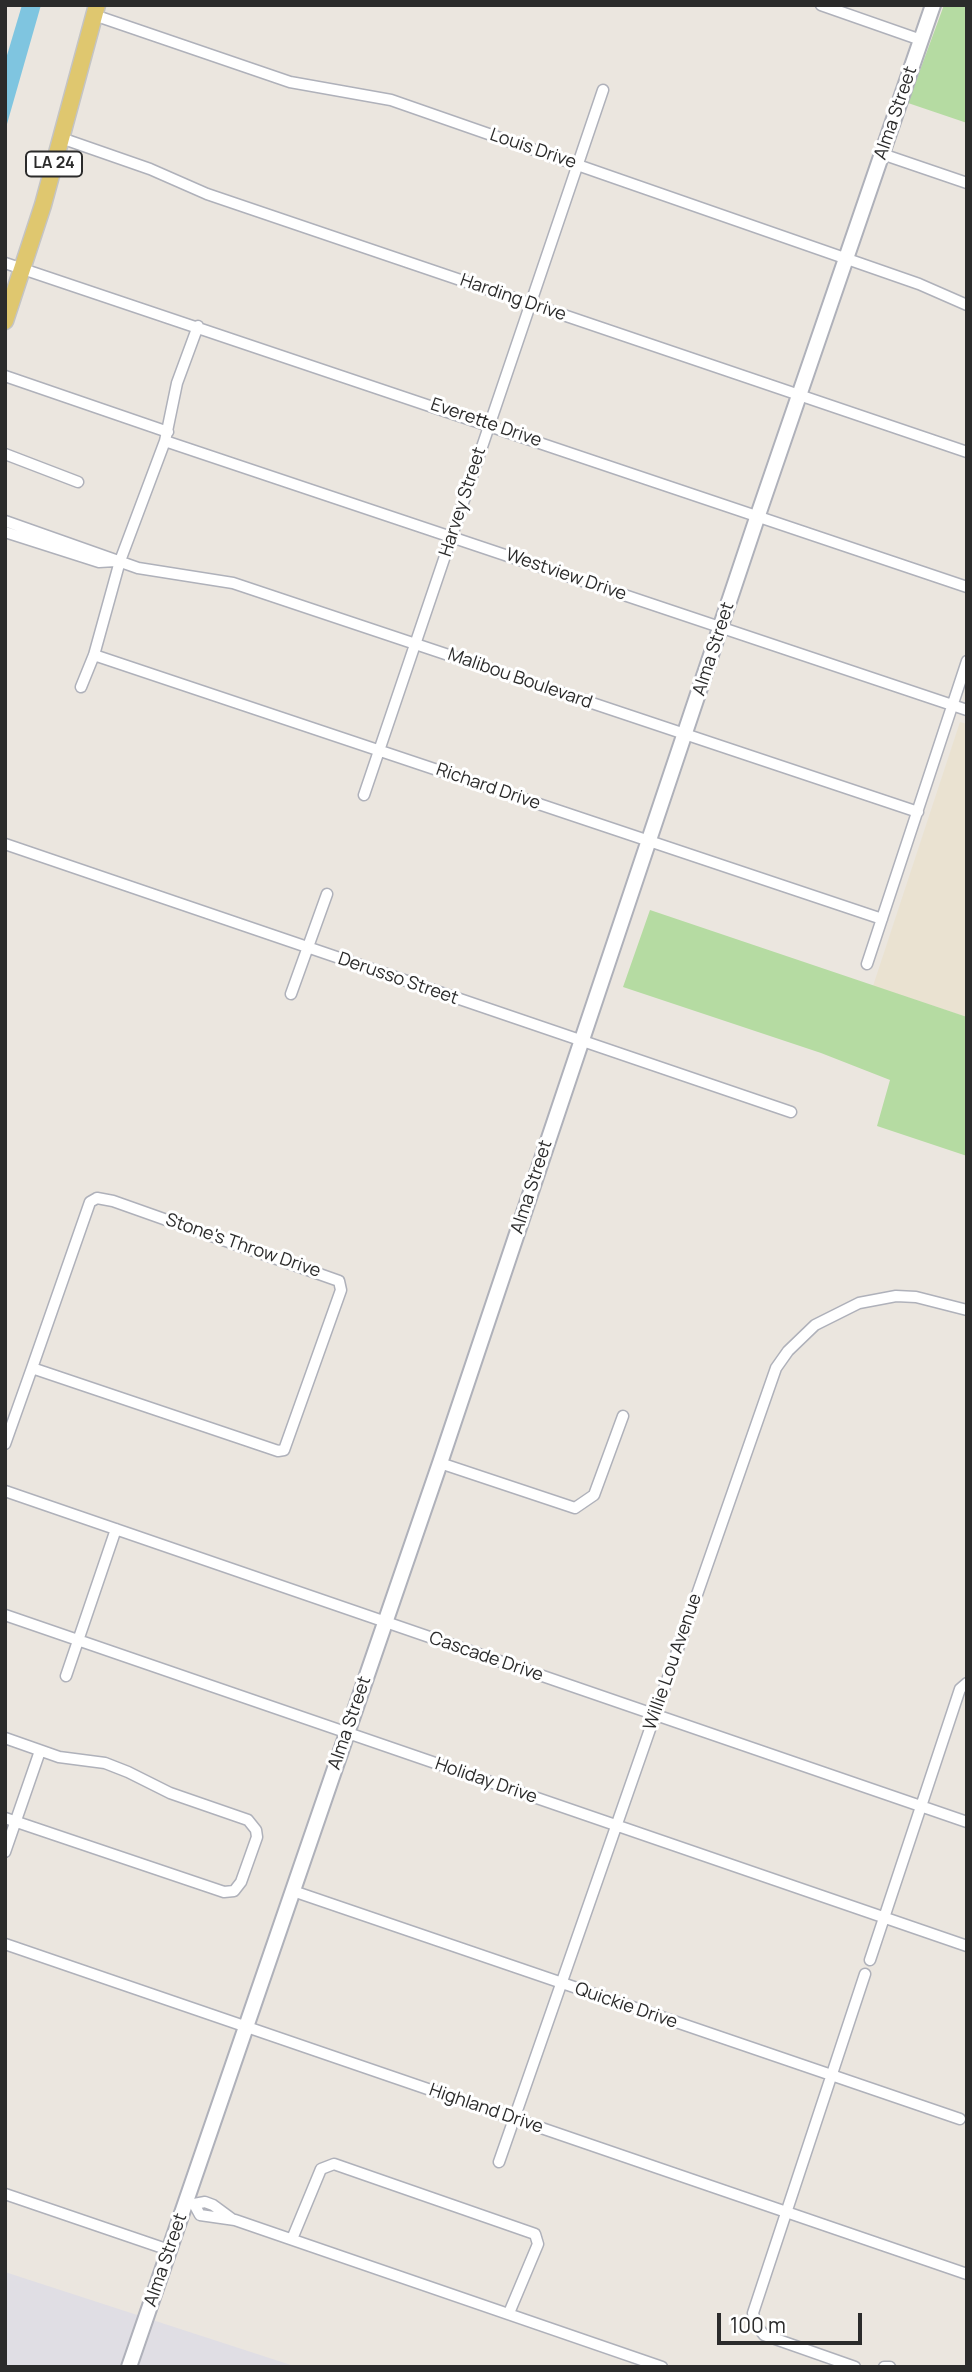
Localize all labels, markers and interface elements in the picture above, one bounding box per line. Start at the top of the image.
street label: Alma Street [870,63,922,163]
street label: Louis Drive [487,124,579,174]
road number: LA 24 [26,152,82,176]
street label: Harding Drive [457,270,569,326]
street label: Everette Drive [428,394,544,452]
street label: Harvey Street [435,445,491,559]
street label: Westview Drive [503,544,629,606]
street label: Alma Street [689,599,739,699]
street label: Malibou Boulevard [445,644,595,714]
street label: Richard Drive [433,759,543,815]
street label: Derusso Street [335,948,461,1010]
street label: Alma Street [507,1137,557,1237]
street label: Stone's Throw Drive [163,1209,323,1283]
street label: Willie Lou Avenue [639,1591,707,1733]
street label: Cascade Drive [426,1627,546,1687]
street label: Alma Street [324,1673,376,1773]
street label: Holiday Drive [432,1753,540,1809]
street label: Quickie Drive [572,1978,680,2034]
street label: Highland Drive [426,2079,546,2139]
street label: Alma Street [140,2210,192,2310]
scale bar [720,2298,865,2342]
text: 100 m [730,2311,786,2339]

